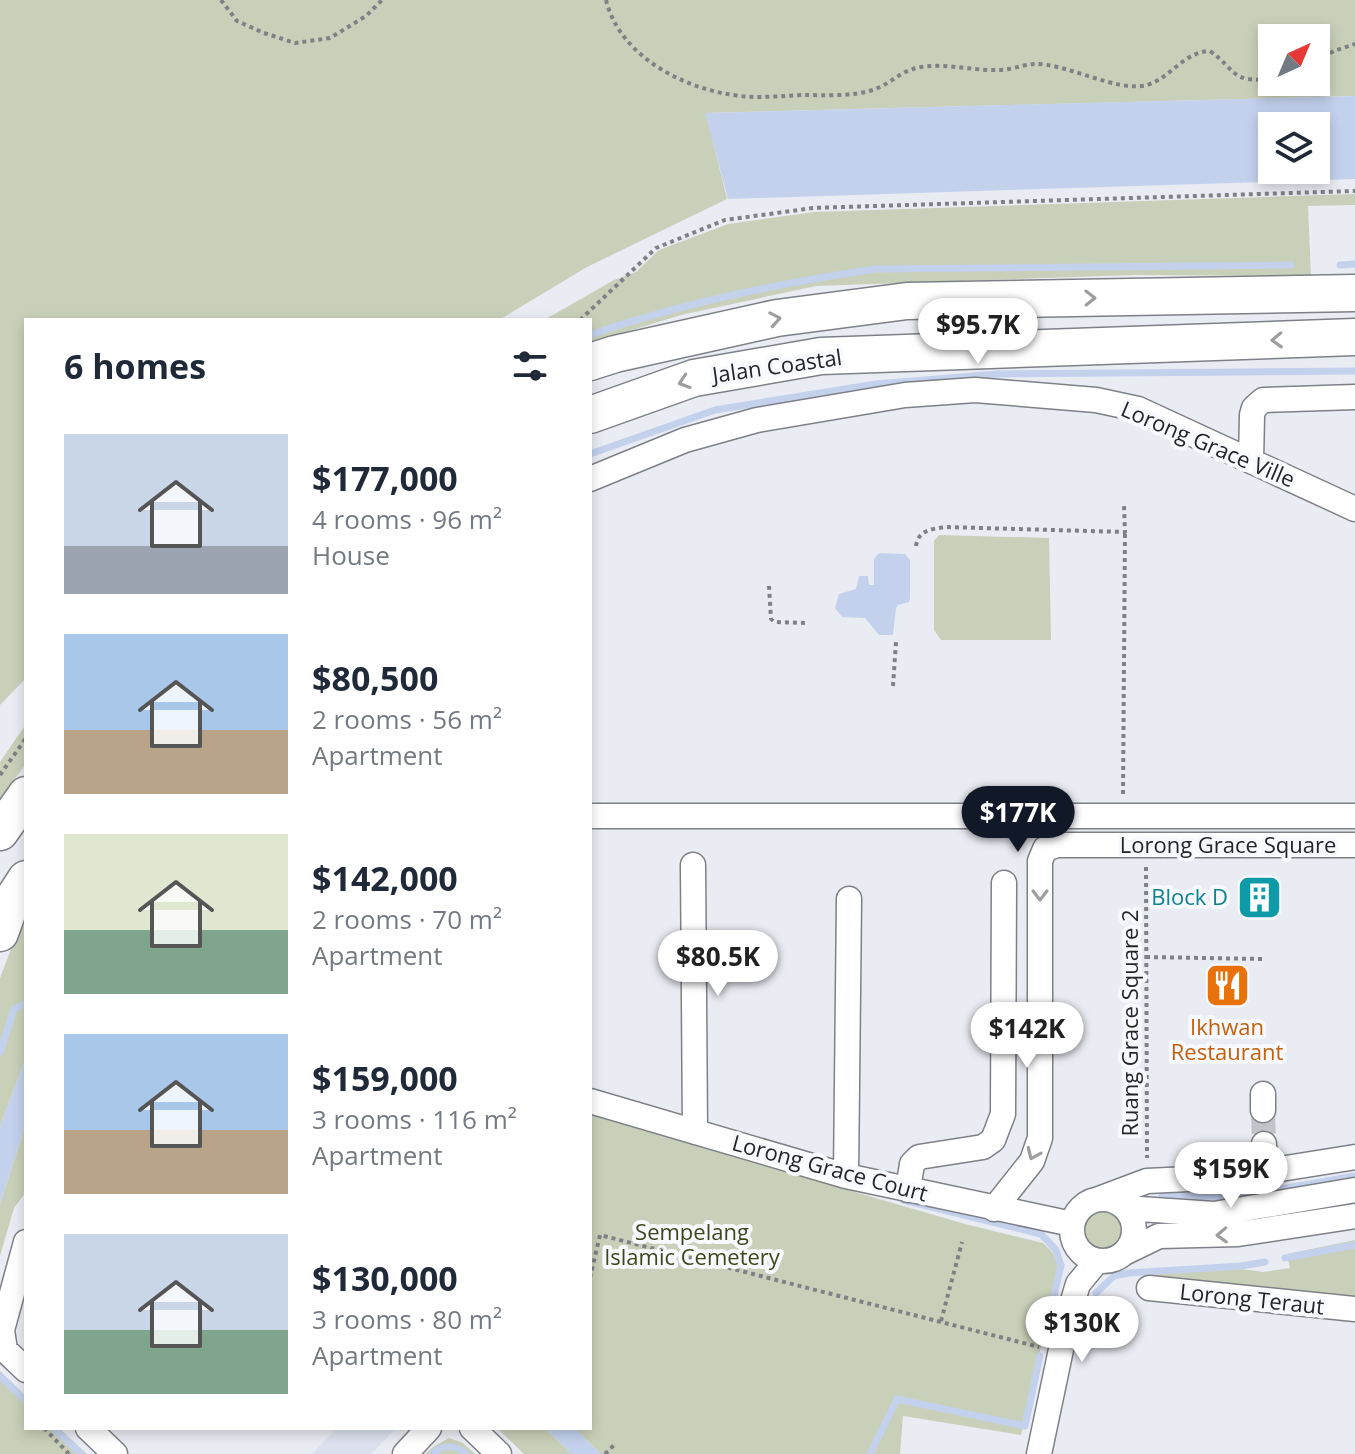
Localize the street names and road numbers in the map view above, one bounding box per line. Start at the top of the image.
street label: Jalan Coastal [708,341,844,389]
street label: Lorong Grace Ville [1117,393,1300,493]
street label: Lorong Grace Square [1120,829,1336,859]
street label: Ruang Grace Square 2 [1114,909,1144,1137]
street label: Lorong Grace Court [729,1126,932,1208]
street label: Lorong Teraut [1178,1276,1326,1321]

